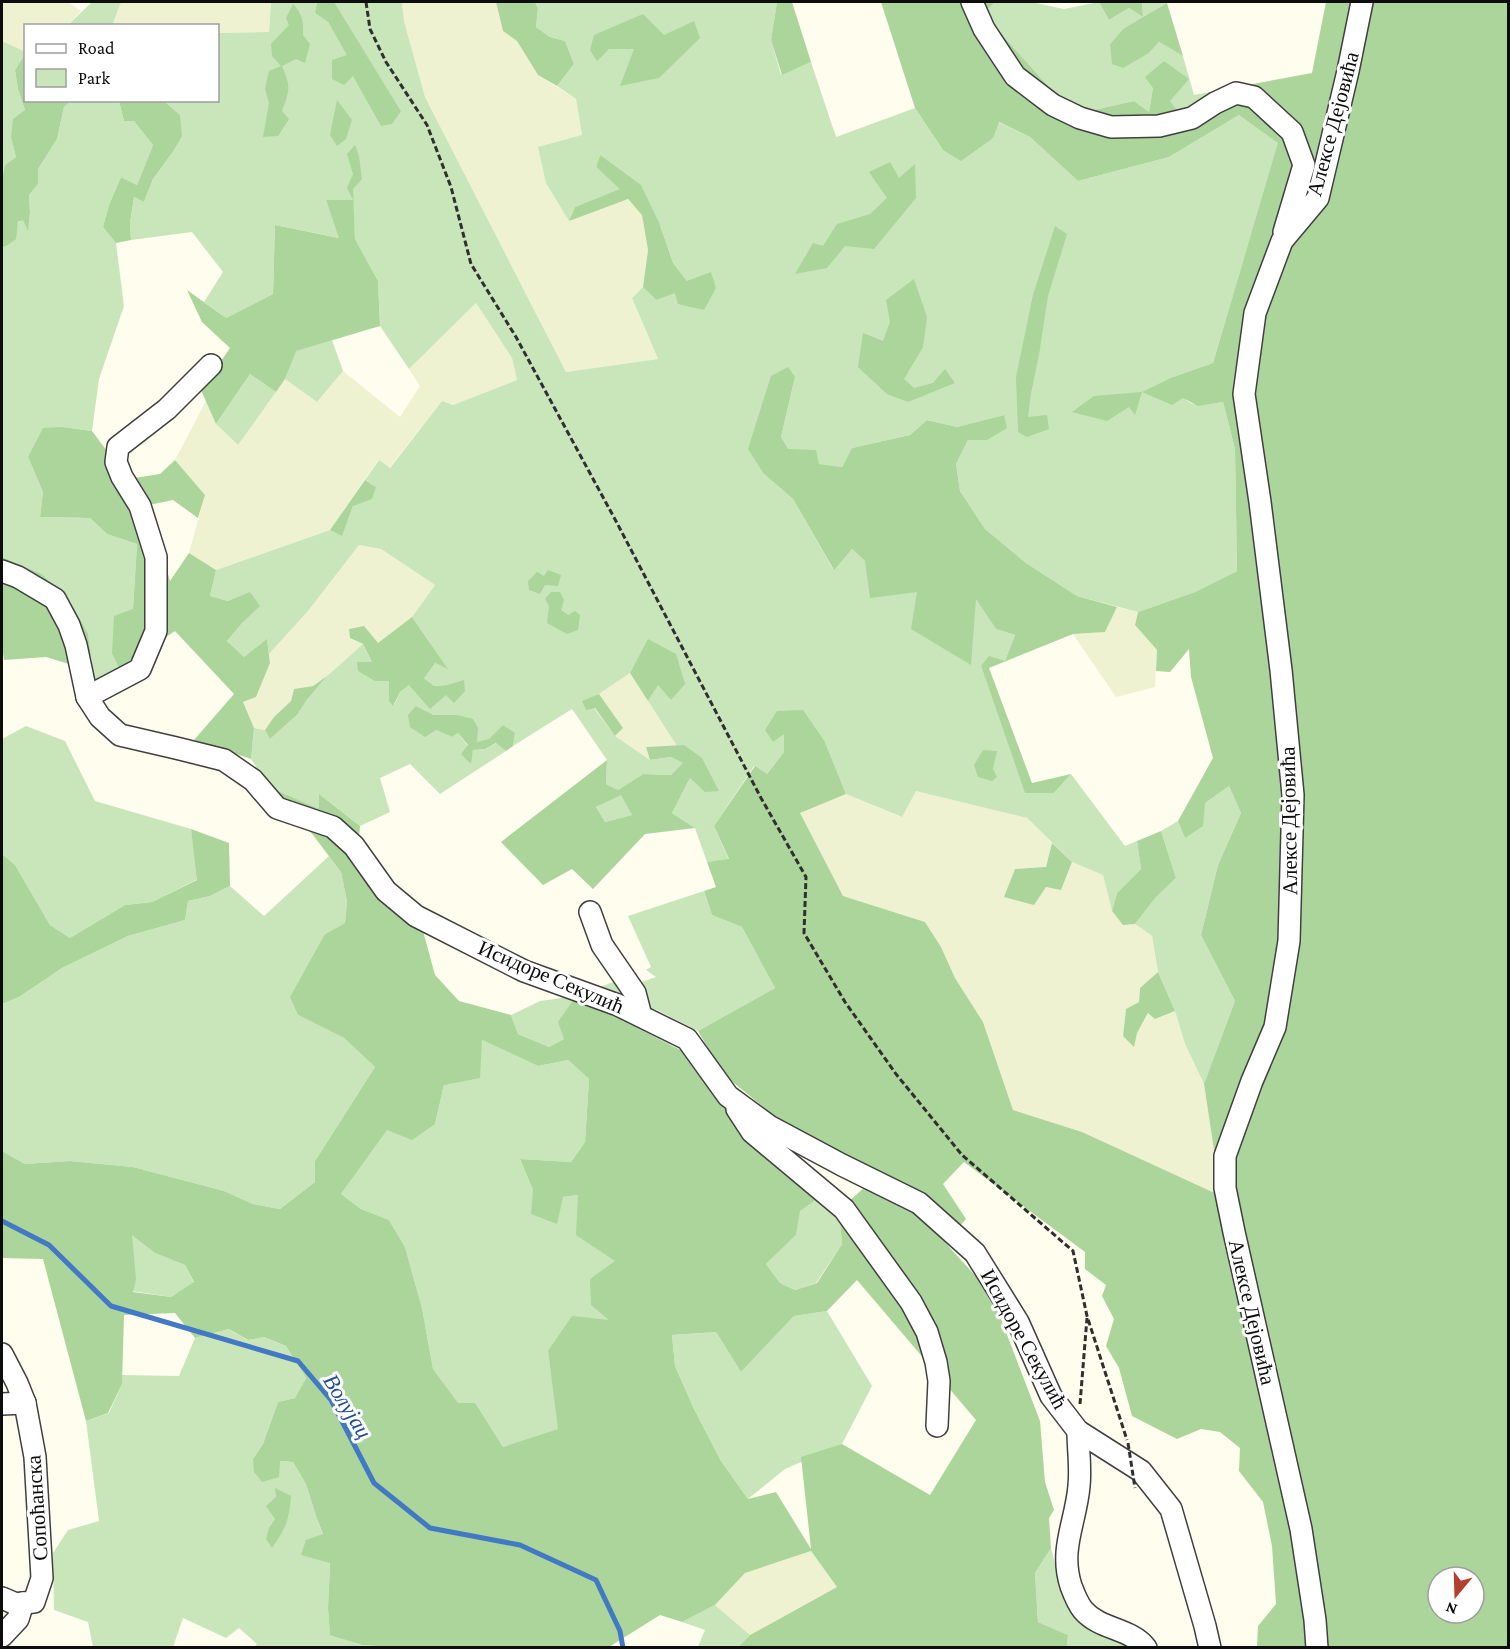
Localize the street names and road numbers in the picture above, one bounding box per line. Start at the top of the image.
street label: Алексе Дејовића [1302,48,1364,199]
street label: Алексе Дејовића [1276,746,1302,896]
street label: Исидоре Секулић [475,935,628,1019]
street label: Алексе Дејовића [1224,1237,1281,1388]
street label: Исидоре Секулић [976,1265,1073,1413]
street label: Сопоћанска [21,1454,53,1562]

